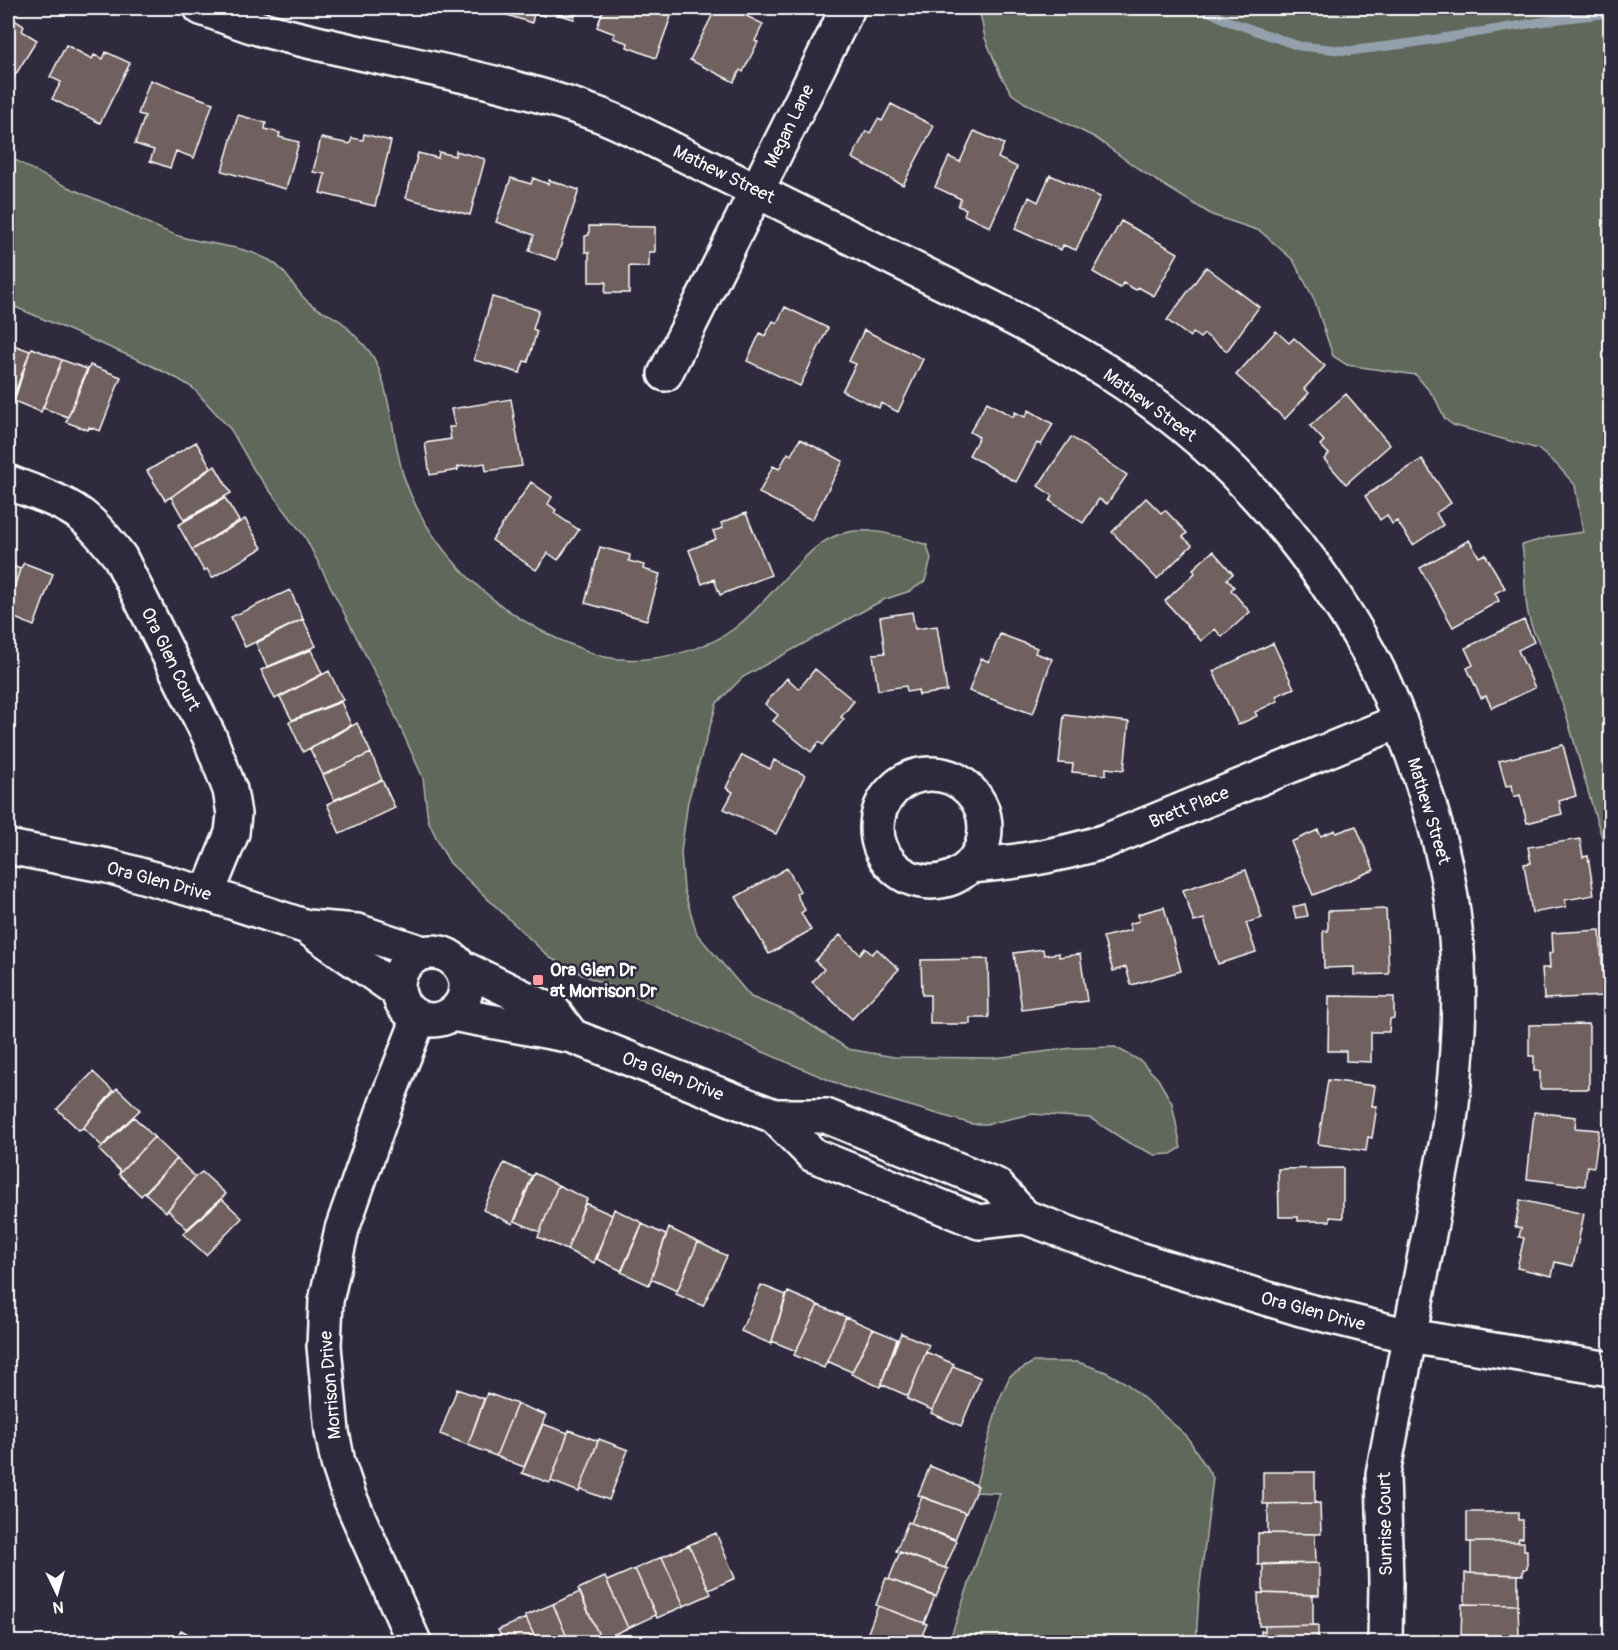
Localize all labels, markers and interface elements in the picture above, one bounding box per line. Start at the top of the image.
street label: Megan Lane [759,81,820,172]
street label: Mathew Street [669,140,779,209]
street label: Mathew Street [1098,364,1202,448]
street label: Ora Glen Court [136,604,206,715]
street label: Mathew Street [1401,755,1456,868]
street label: Brett Place [1146,781,1233,834]
street label: Ora Glen Drive [104,856,214,906]
place label: Ora Glen Dr at Morrison Dr [550,959,658,1003]
marker: Ora Glen Dr at Morrison Dr [531,973,545,987]
street label: Ora Glen Drive [619,1047,727,1106]
street label: Ora Glen Drive [1258,1286,1368,1336]
street label: Morrison Drive [314,1330,347,1440]
street label: Sunrise Court [1373,1471,1398,1576]
north arrow [27,1563,87,1623]
text: N [52,1597,64,1617]

